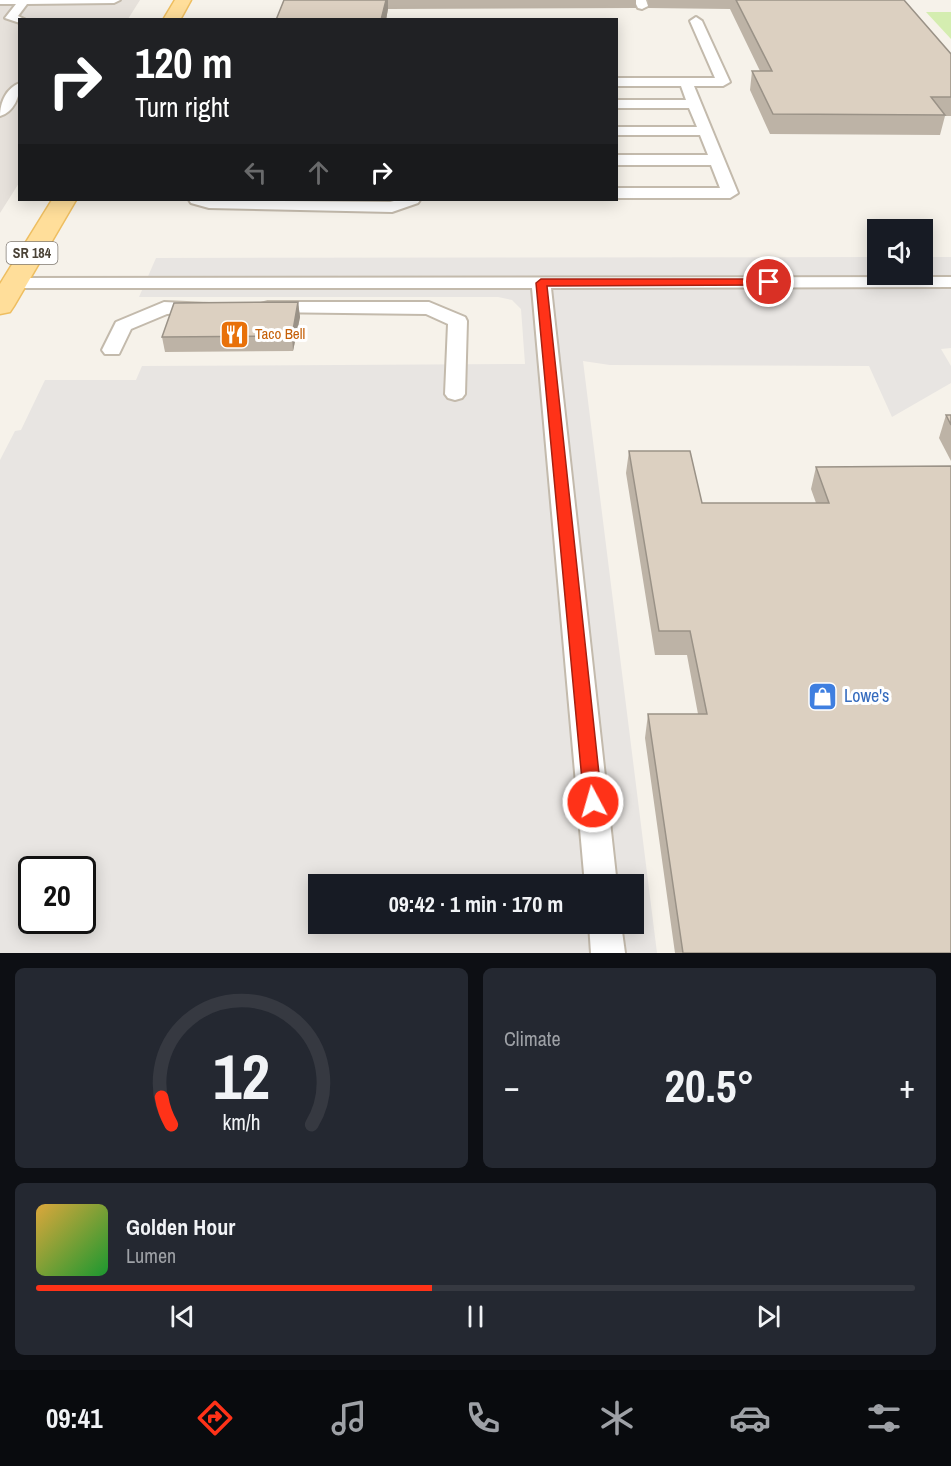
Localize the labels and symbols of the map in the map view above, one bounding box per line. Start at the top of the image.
road number: SR 184 [6,242,57,264]
pin [743,256,794,307]
restaurant icon: Taco Bell [218,318,250,350]
place label: Taco Bell [255,323,305,344]
shop icon: Lowe's [807,680,839,712]
place label: Lowe's [844,683,890,708]
position arrow [561,770,625,834]
speed limit sign: 20 [18,856,96,934]

